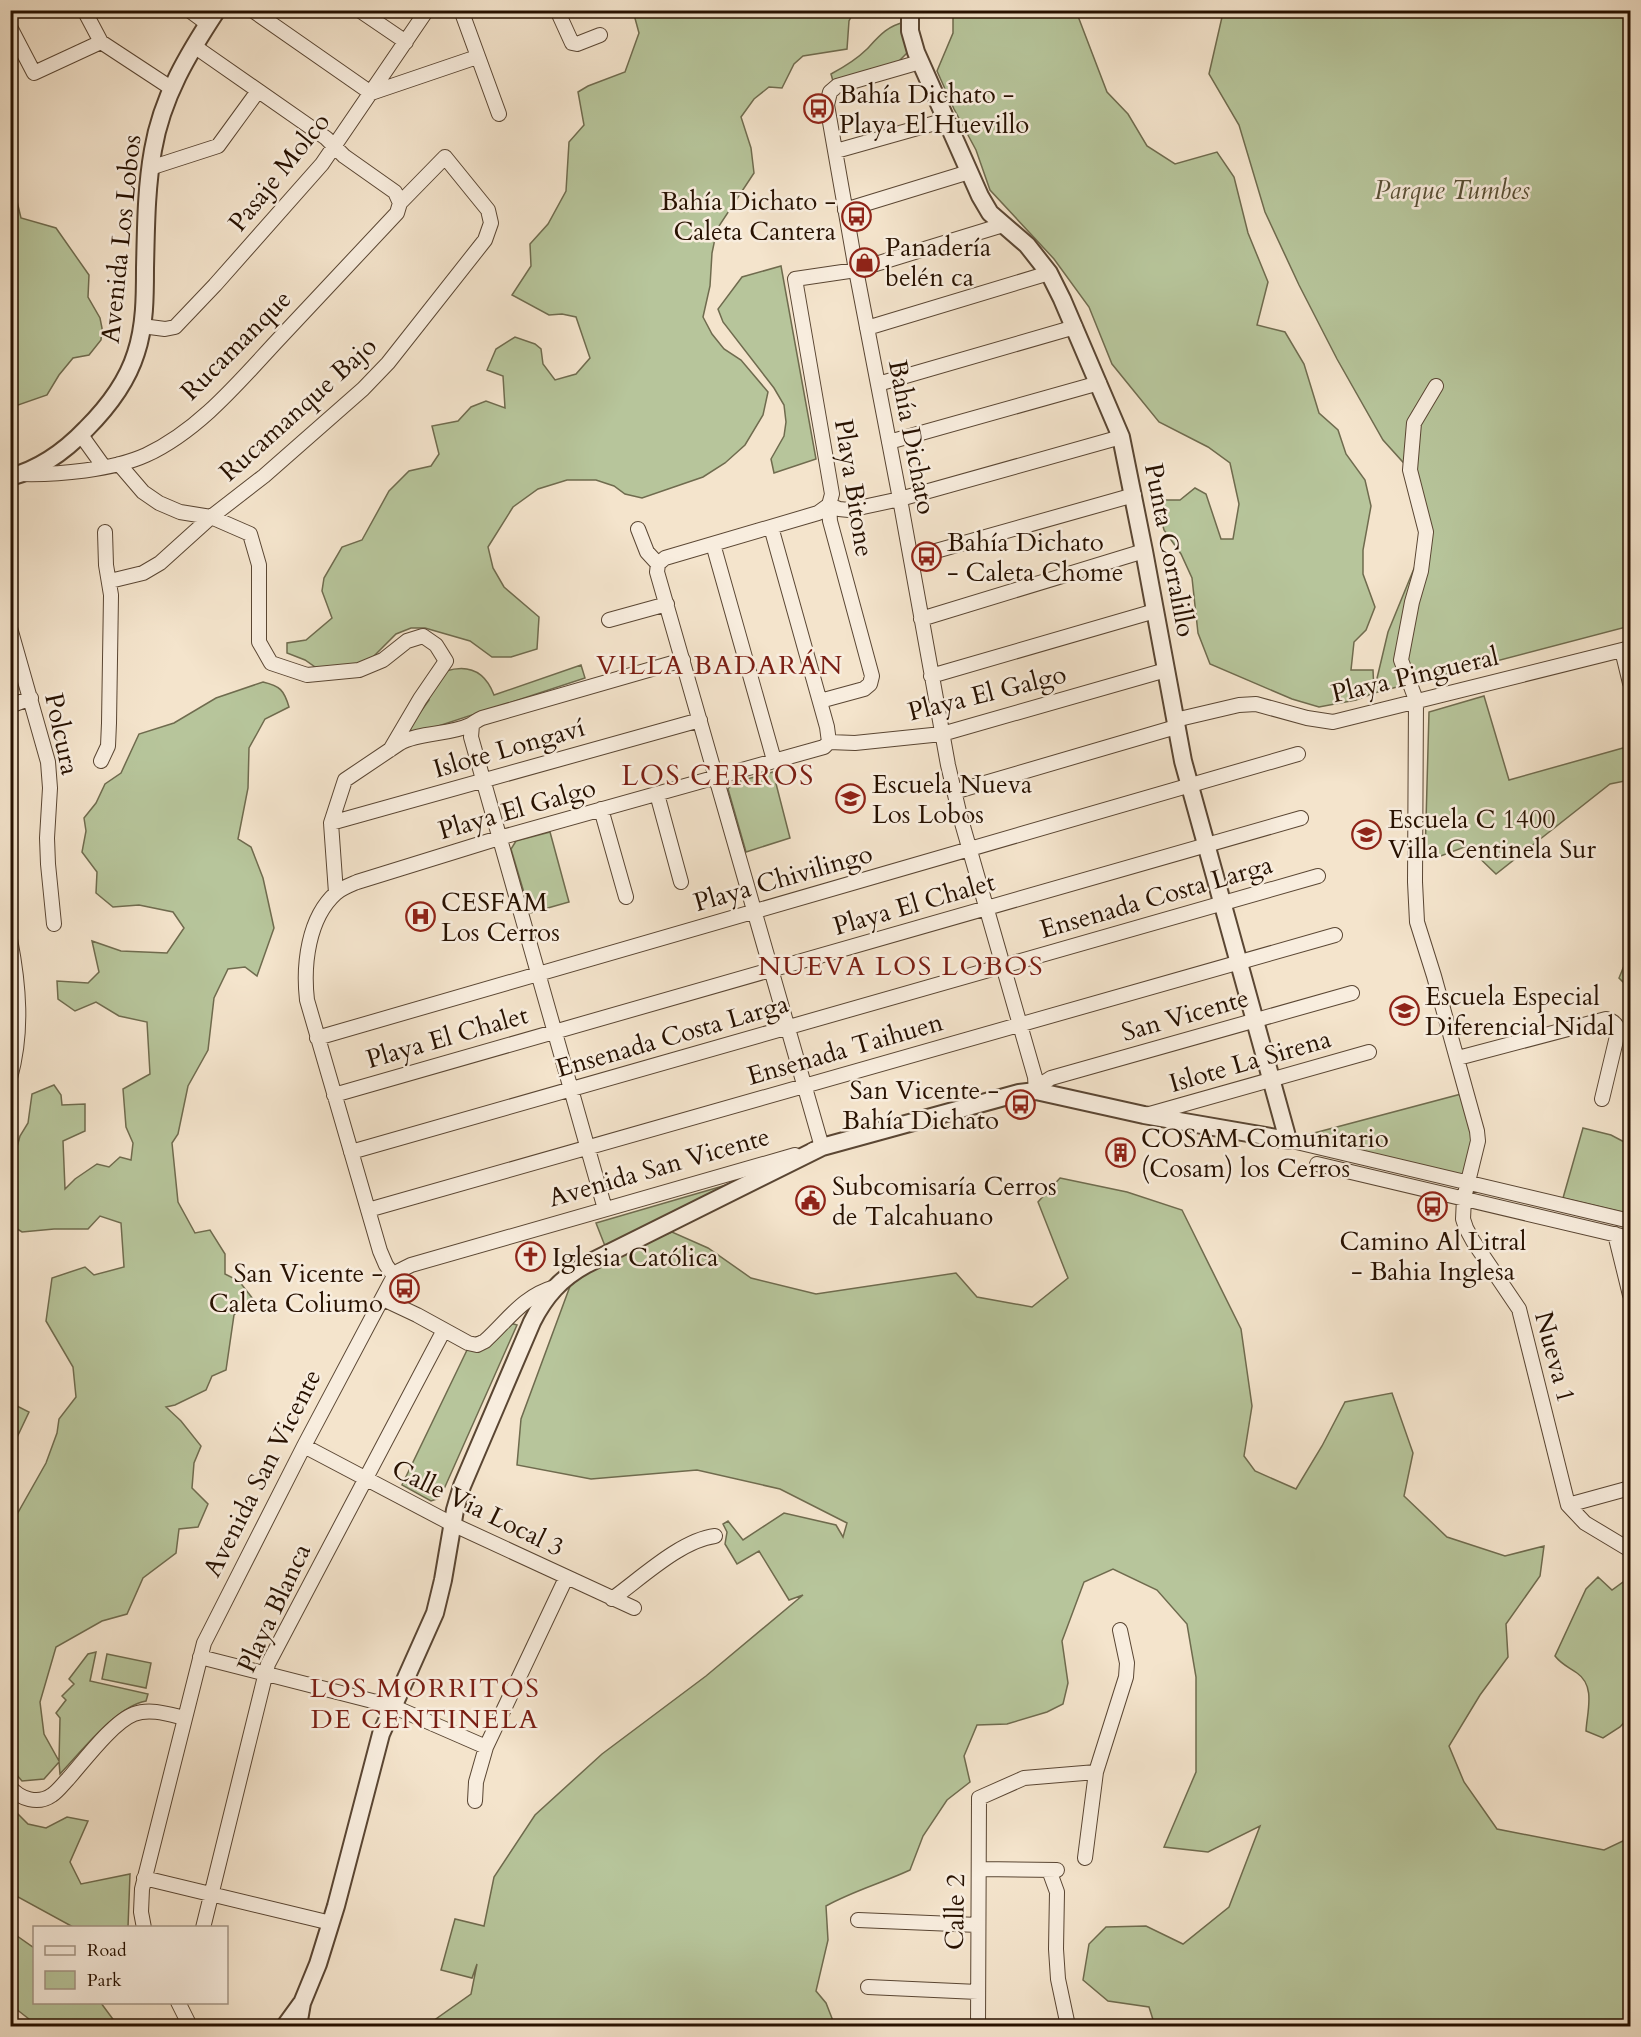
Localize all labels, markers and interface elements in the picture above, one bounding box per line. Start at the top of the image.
place label: Bahía Dichato - Playa El Huevillo [839,77,1029,142]
bus stop icon: Bahía Dichato - Playa El Huevillo [802,93,834,125]
street label: Pasaje Molco [220,105,338,239]
street label: Avenida Los Lobos [93,133,149,345]
park label: Parque Tumbes [1374,173,1530,208]
place label: Bahía Dichato - Caleta Cantera [661,184,836,249]
bus stop icon: Bahía Dichato - Caleta Cantera [841,200,873,232]
place label: Panadería belén ca [885,230,991,295]
shop icon: Panadería belén ca [848,246,880,278]
street label: Rucamanque [173,282,299,408]
street label: Rucamanque Bajo [212,329,384,489]
street label: Bahía Dichato [880,357,944,517]
street label: Playa Bitone [826,417,882,559]
street label: Punta Corralillo [1136,460,1204,640]
place label: Bahía Dichato - Caleta Chome [947,525,1124,590]
bus stop icon: Bahía Dichato - Caleta Chome [910,541,942,573]
street label: Playa Pingueral [1328,639,1502,711]
district label: VILLA BADARÁN [596,647,844,684]
street label: Playa El Galgo [904,656,1070,730]
street label: Polcura [36,690,88,778]
street label: Islote Longaví [429,710,589,786]
district label: LOS CERROS [621,757,815,795]
place label: Escuela Nueva Los Lobos [872,767,1032,832]
street label: Playa El Galgo [434,770,600,848]
school or university icon: Escuela Nueva Los Lobos [835,783,867,815]
place label: Escuela C 1400 Villa Centinela Sur [1388,802,1597,867]
school or university icon: Escuela C 1400 Villa Centinela Sur [1351,818,1383,850]
street label: Playa Chivilingo [690,836,876,920]
street label: Ensenada Costa Larga [1035,847,1277,947]
street label: Playa El Chalet [829,864,999,944]
place label: CESFAM Los Cerros [441,885,560,950]
hospital icon: CESFAM Los Cerros [404,901,436,933]
district label: NUEVA LOS LOBOS [758,948,1044,985]
place label: Escuela Especial Diferencial Nidal [1425,979,1615,1044]
street label: San Vicente [1117,980,1253,1050]
street label: Ensenada Costa Larga [551,986,793,1086]
school or university icon: Escuela Especial Diferencial Nidal [1388,995,1420,1027]
street label: Playa El Chalet [362,997,532,1077]
street label: Ensenada Taihuen [743,1004,947,1094]
street label: Islote La Sirena [1165,1021,1335,1101]
place label: San Vicente - Bahía Dichato [842,1073,999,1138]
bus stop icon: San Vicente - Bahía Dichato [1004,1089,1036,1121]
street label: Avenida San Vicente [544,1119,774,1215]
place label: COSAM Comunitario (Cosam) los Cerros [1141,1121,1389,1186]
building icon: COSAM Comunitario (Cosam) los Cerros [1104,1137,1136,1169]
place label: Subcomisaría Cerros de Talcahuano [832,1169,1057,1234]
public building icon: Subcomisaría Cerros de Talcahuano [795,1185,827,1217]
bus stop icon: Camino Al Litral - Bahia Inglesa [1417,1191,1449,1223]
place label: Camino Al Litral - Bahia Inglesa [1340,1224,1527,1289]
place label: Iglesia Católica [552,1240,719,1275]
church icon: Iglesia Católica [515,1241,547,1273]
place label: San Vicente - Caleta Coliumo [209,1256,383,1321]
bus stop icon: San Vicente - Caleta Coliumo [388,1272,420,1304]
street label: Nueva 1 [1526,1308,1584,1406]
street label: Avenida San Vicente [195,1363,329,1583]
street label: Calle Via Local 3 [386,1451,570,1565]
street label: Playa Blanca [229,1538,319,1678]
district label: LOS MORRITOS DE CENTINELA [310,1670,540,1738]
street label: Calle 2 [937,1873,973,1951]
legend [33,1926,228,2004]
text: Road [87,1938,127,1963]
text: Park [87,1968,122,1993]

